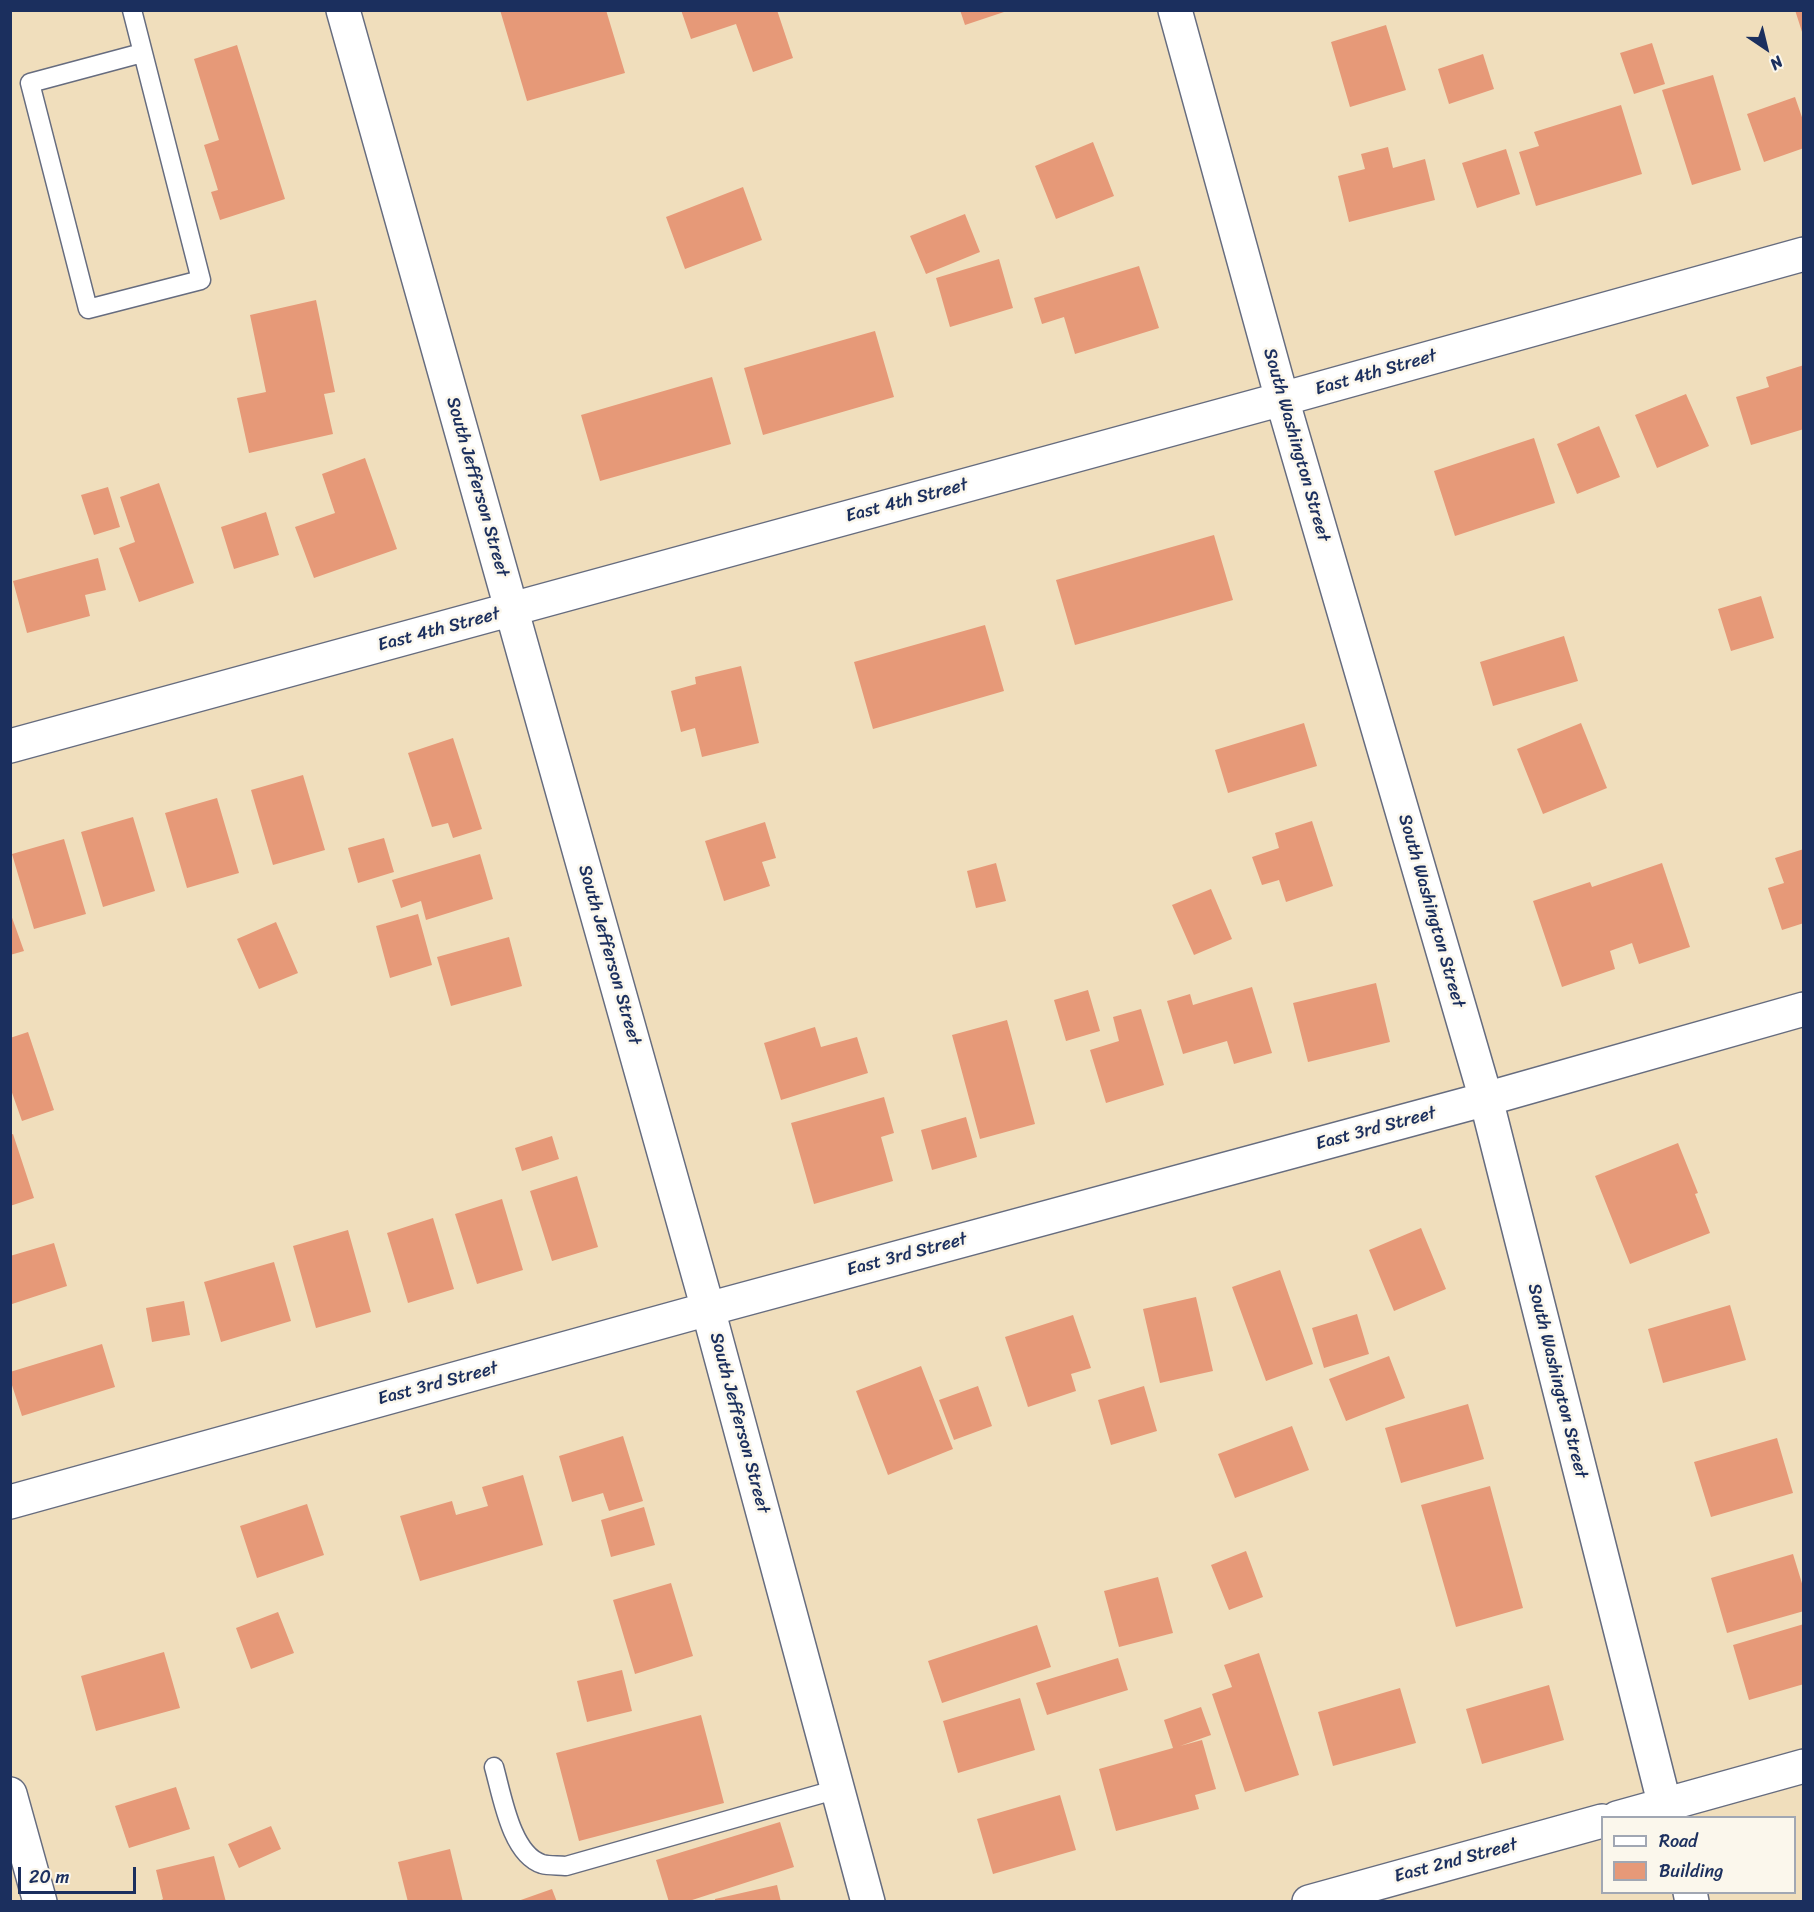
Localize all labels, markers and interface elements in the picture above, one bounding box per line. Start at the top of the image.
north arrow [1736,18,1796,78]
text: N [1764,48,1789,78]
street label: East 4th Street [1313,345,1439,401]
street label: South Washington Street [1258,346,1334,544]
street label: South Jefferson Street [441,394,513,580]
street label: East 4th Street [844,474,970,528]
street label: East 4th Street [376,603,502,657]
street label: South Washington Street [1393,812,1469,1010]
street label: South Jefferson Street [573,862,645,1048]
street label: East 3rd Street [1314,1103,1438,1155]
street label: East 3rd Street [845,1229,969,1281]
street label: South Washington Street [1522,1281,1592,1481]
street label: South Jefferson Street [704,1330,774,1516]
street label: East 3rd Street [376,1358,500,1410]
legend [1601,1816,1796,1894]
text: Road [1659,1825,1698,1857]
street label: East 2nd Street [1392,1834,1520,1888]
scale bar [21,1855,140,1893]
text: Building [1659,1855,1723,1887]
text: 20 m [29,1861,69,1893]

